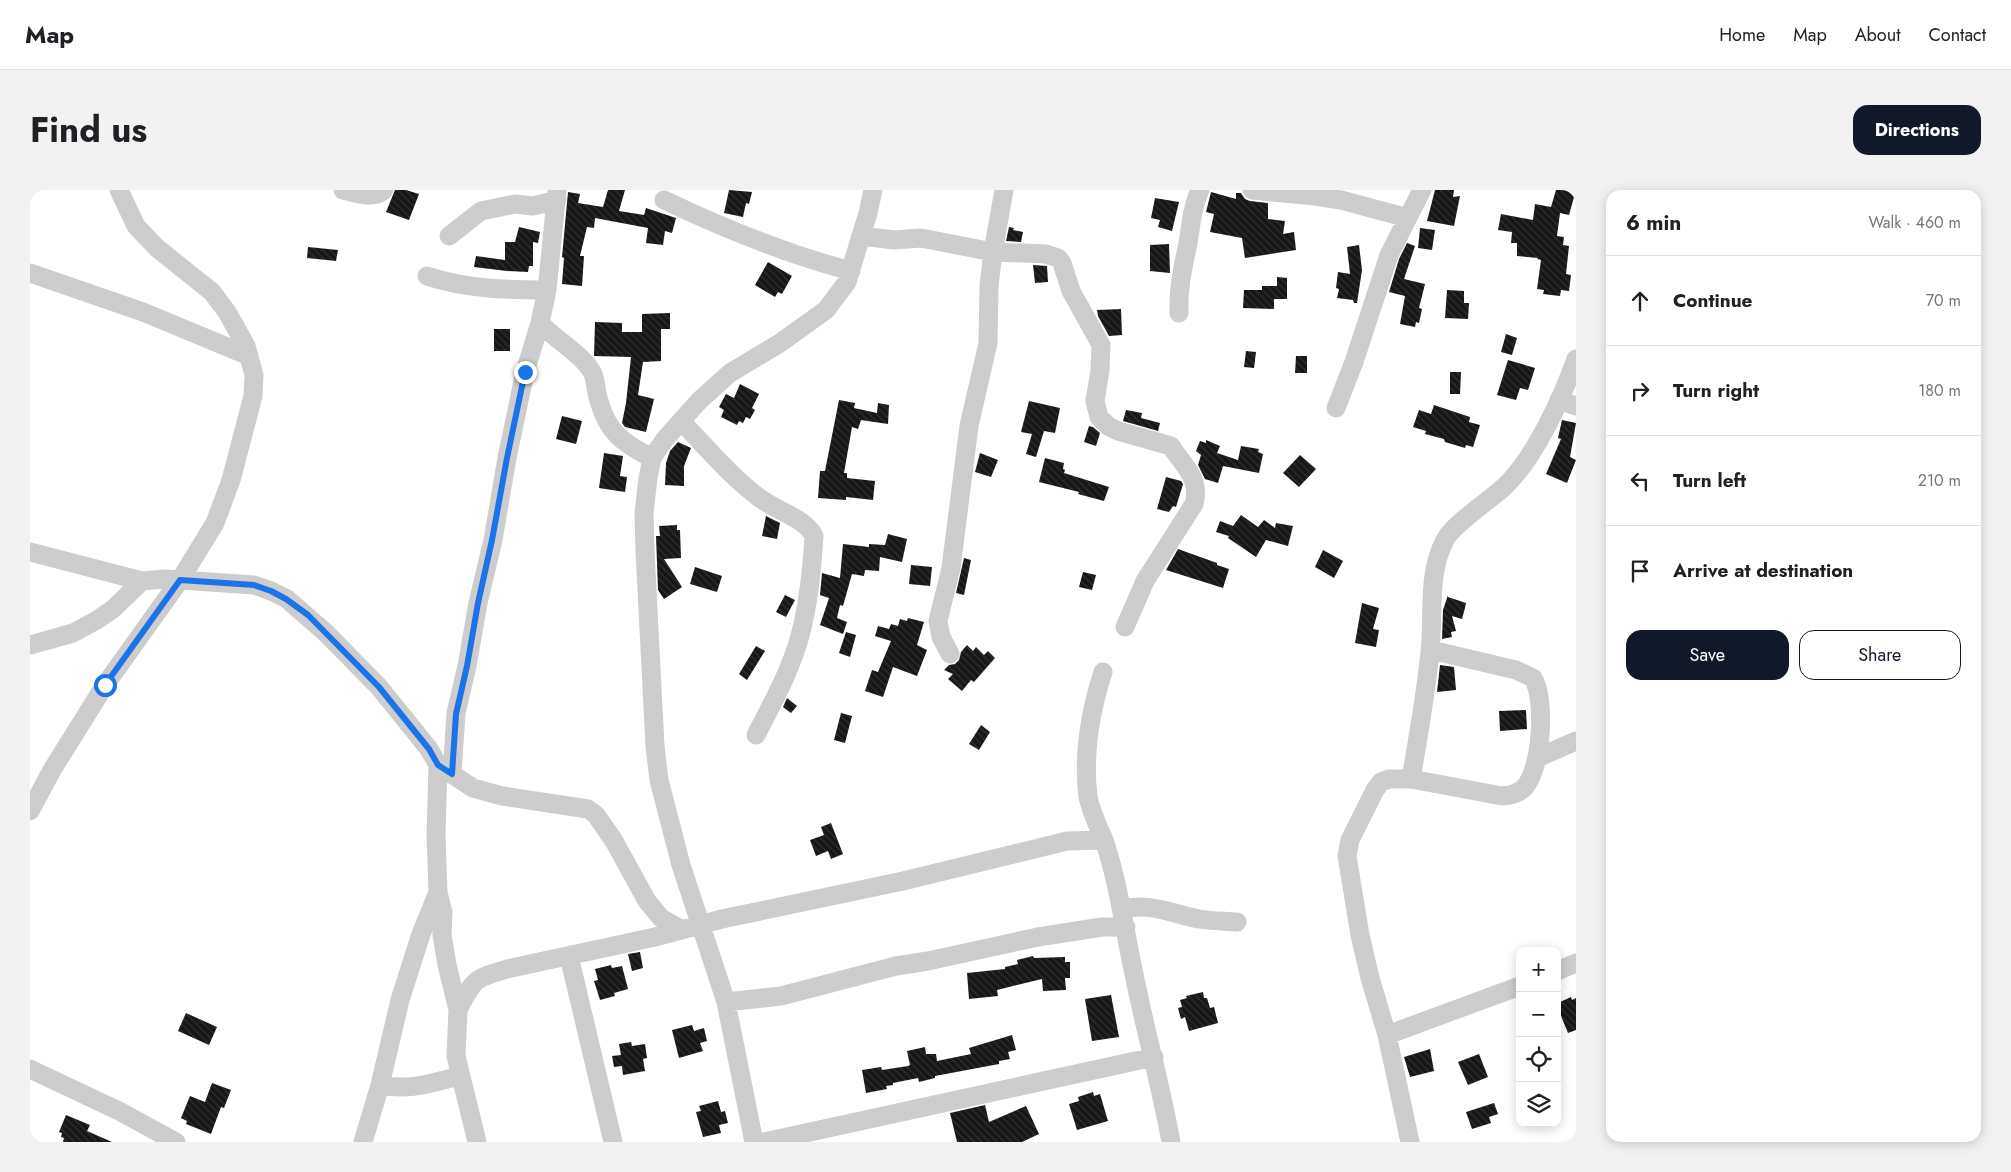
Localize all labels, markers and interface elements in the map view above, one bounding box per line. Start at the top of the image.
text: Map [25,17,74,52]
text: Home [1719,22,1765,48]
text: Map [1793,22,1827,48]
text: About [1855,22,1900,48]
text: Contact [1928,22,1986,48]
text: Find us [30,105,147,155]
button: Directions [1853,105,1981,155]
text: 6 min [1626,208,1681,238]
text: Walk · 460 m [1869,211,1961,234]
icon: ahead [1626,287,1654,315]
text: Continue [1673,287,1752,314]
text: 70 m [1926,289,1961,312]
route end [514,361,537,384]
icon: right [1626,377,1654,405]
text: Turn right [1673,377,1759,404]
text: 180 m [1918,379,1961,402]
icon: left [1626,467,1654,495]
text: Turn left [1673,467,1746,494]
text: 210 m [1918,469,1961,492]
icon: arrive [1626,557,1654,585]
text: Arrive at destination [1673,557,1853,584]
button: Save [1626,630,1789,680]
button: Share [1799,630,1961,680]
route start [94,674,117,697]
map controls [1516,947,1561,1127]
button: + [1516,947,1561,992]
button: − [1516,992,1561,1037]
button: locate [1516,1037,1561,1082]
button: layers [1516,1082,1561,1127]

